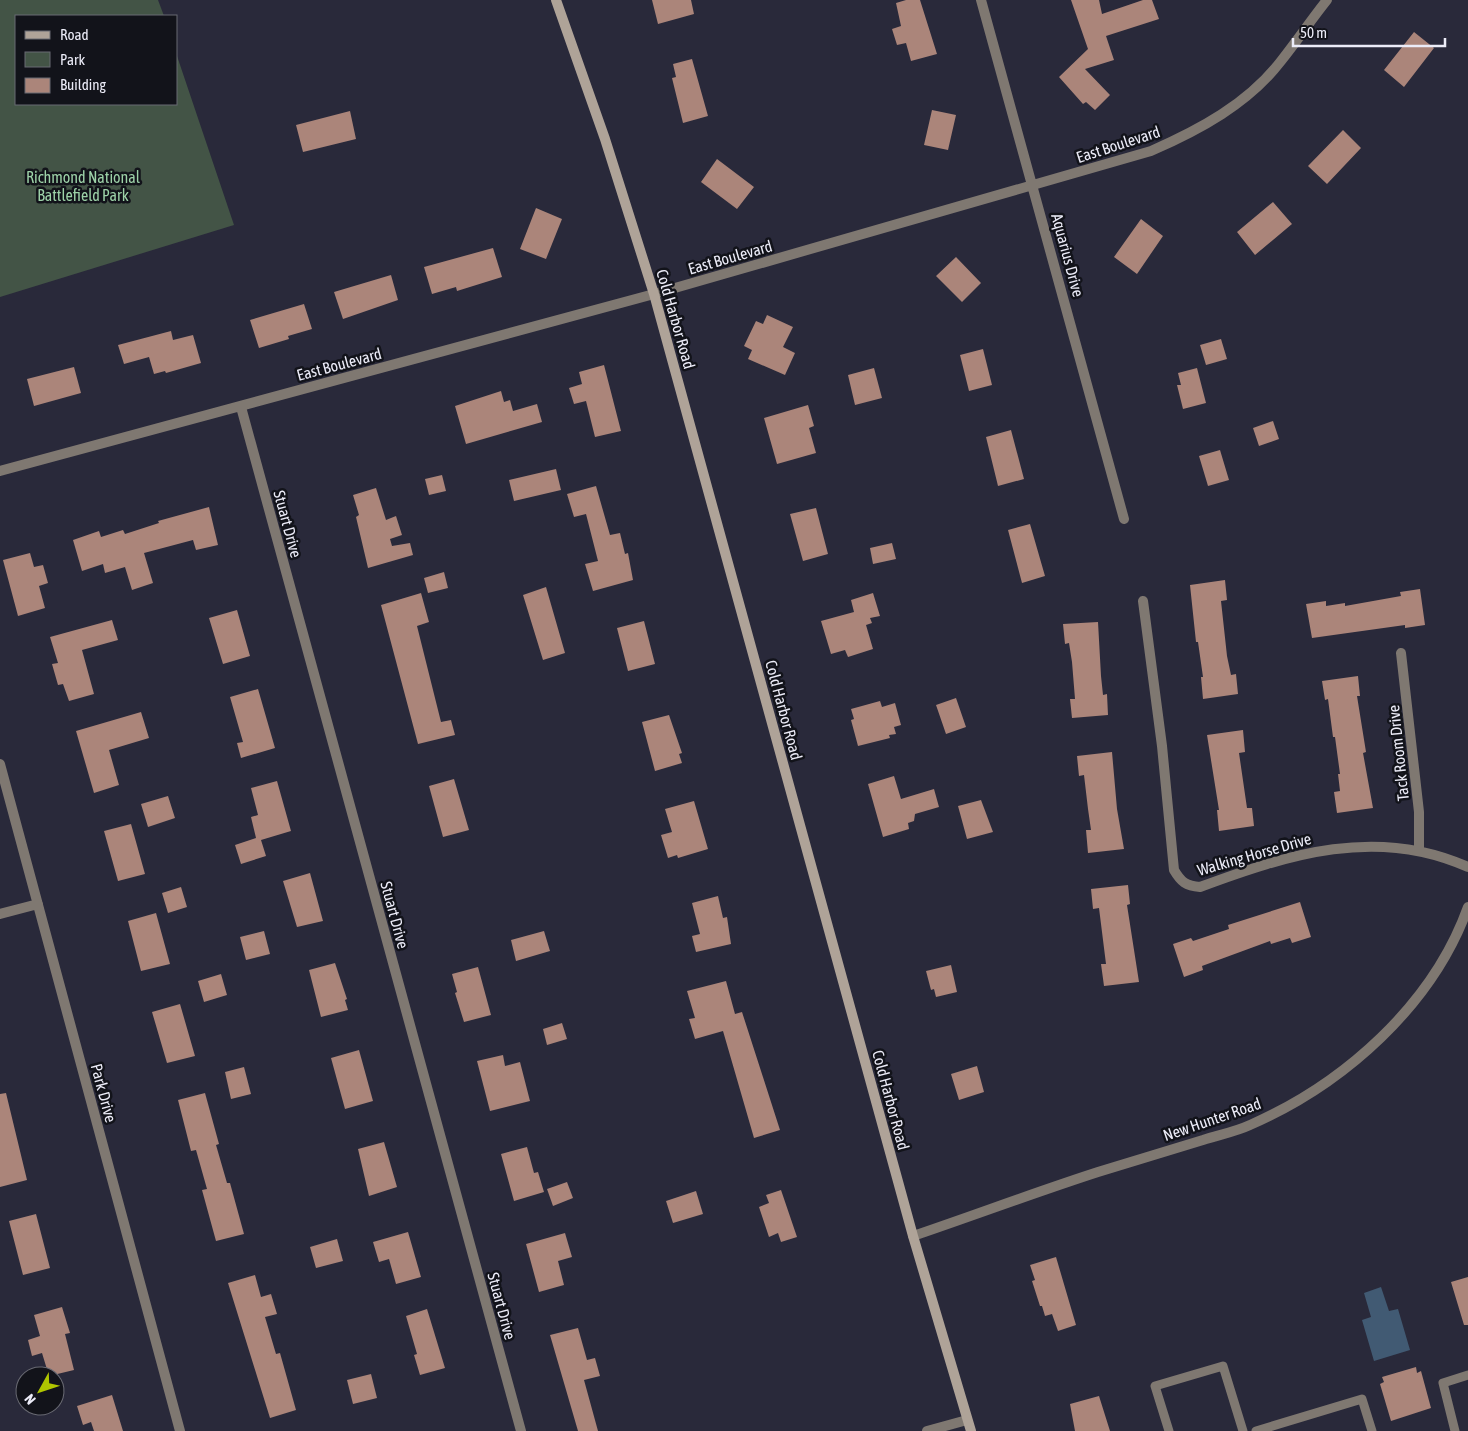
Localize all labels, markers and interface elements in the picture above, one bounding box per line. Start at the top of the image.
legend [15,15,178,105]
scale bar [1293,15,1446,47]
text: 50 m [1300,24,1327,41]
text: Road [60,26,89,43]
text: Park [60,51,85,68]
text: Building [60,76,106,93]
street label: East Boulevard [1074,122,1162,166]
park label: Richmond National Battlefield Park [26,168,141,204]
street label: Aquarius Drive [1047,211,1088,299]
street label: East Boulevard [686,236,774,278]
street label: Cold Harbor Road [653,267,699,371]
street label: East Boulevard [295,344,383,384]
street label: Stuart Drive [270,488,306,560]
street label: Cold Harbor Road [762,658,806,762]
street label: Tack Room Drive [1384,704,1412,802]
street label: Walking Horse Drive [1195,829,1313,880]
street label: Stuart Drive [377,879,413,951]
street label: Cold Harbor Road [869,1048,913,1152]
street label: Park Drive [88,1062,120,1124]
street label: New Hunter Road [1161,1094,1263,1144]
street label: Stuart Drive [484,1270,520,1342]
north arrow [15,1366,65,1416]
text: N [21,1391,39,1408]

